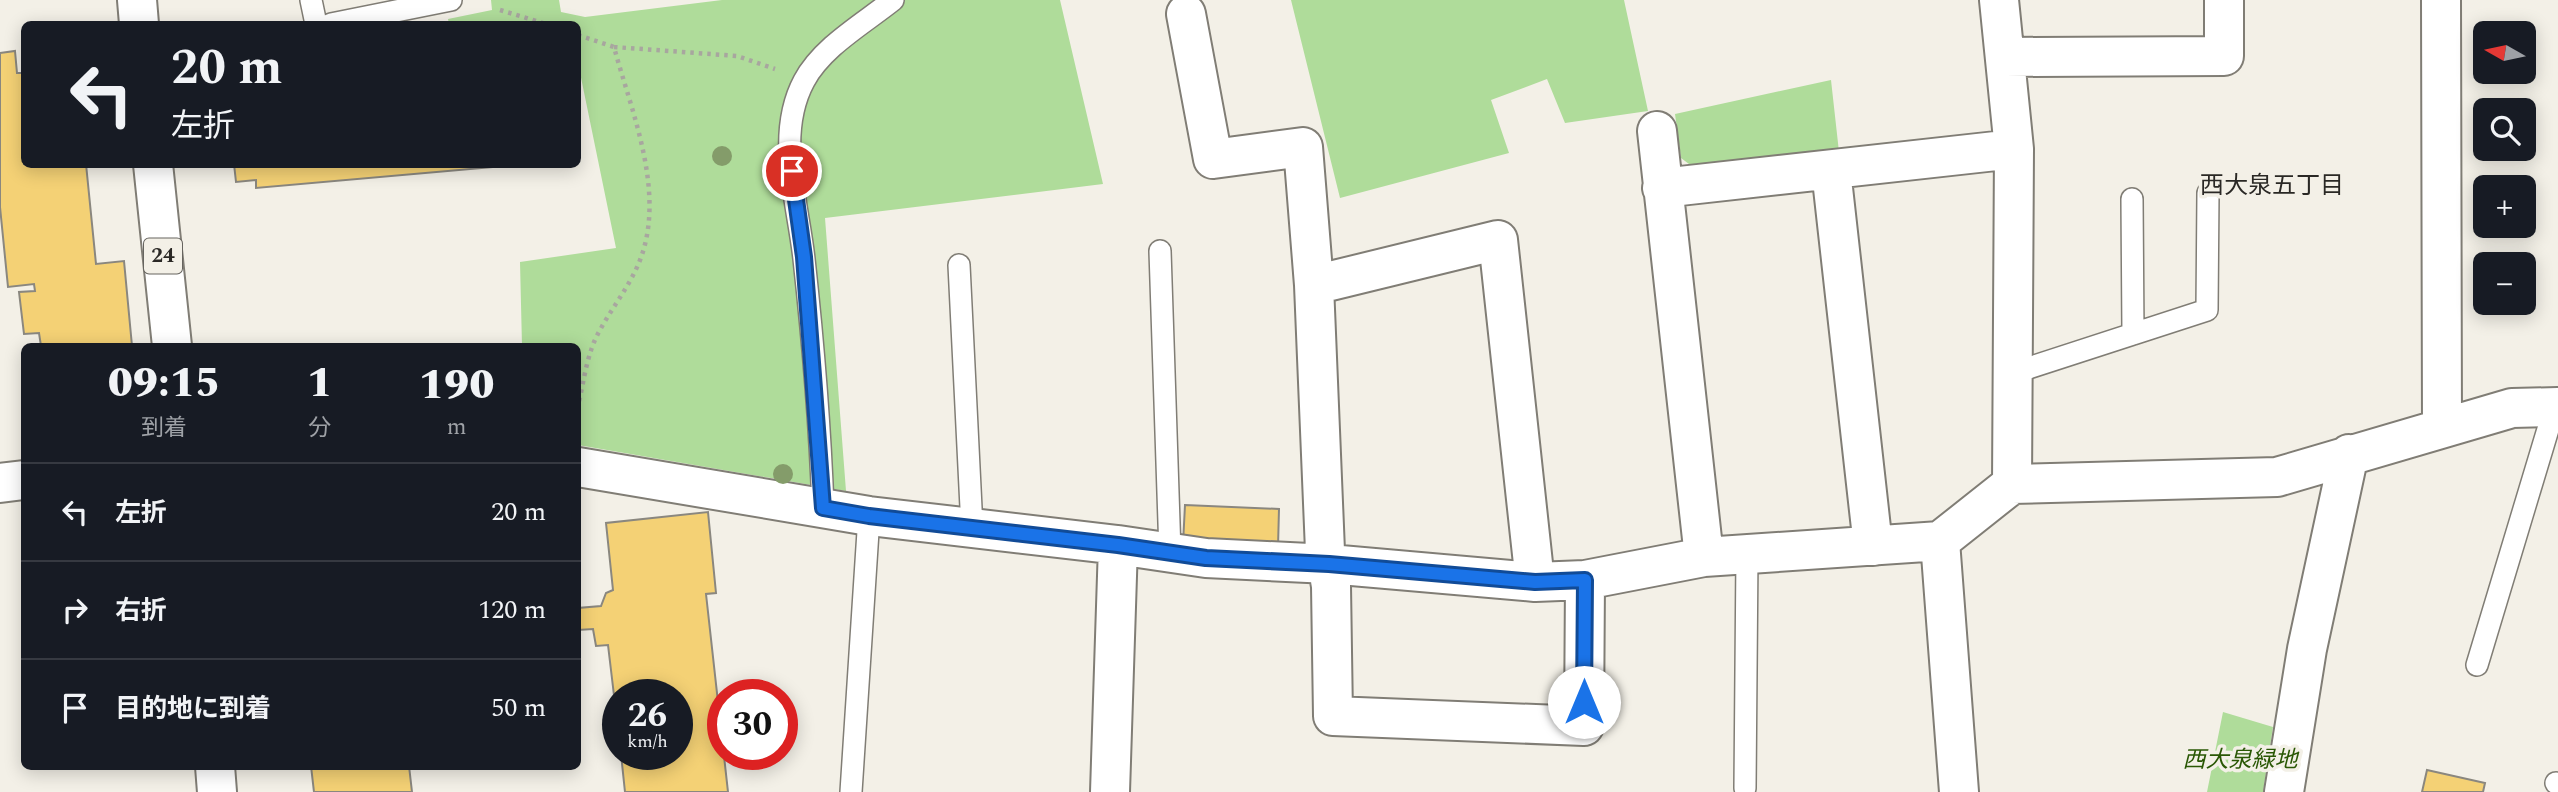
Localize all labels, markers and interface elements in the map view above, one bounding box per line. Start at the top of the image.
north arrow [2473,21,2536,84]
map controls [2473,21,2536,315]
text: 20 m [171,31,282,106]
icon: left [56,49,147,140]
button: search [2473,98,2536,161]
text: 左折 [171,102,235,151]
pin [762,141,822,201]
icon: arrive [773,152,811,190]
district label: 西大泉五丁目 [2200,168,2344,204]
button: + [2473,175,2536,238]
road number: 24 [144,238,182,274]
button: − [2473,252,2536,315]
text: 09:15 [108,352,220,415]
text: 1 [307,352,332,415]
text: 190 [419,354,494,417]
text: m [447,410,466,445]
text: 到着 [141,411,187,446]
text: 分 [308,411,331,446]
text: 20 m [491,492,546,532]
icon: left [56,493,94,531]
text: 左折 [115,493,167,533]
text: 120 m [478,590,546,630]
icon: right [56,591,94,629]
text: 右折 [115,591,167,631]
position arrow [1547,665,1621,739]
speed limit sign: 30 [707,679,798,770]
text: 50 m [491,688,546,728]
icon: arrive [56,689,94,727]
text: 目的地に到着 [115,689,271,729]
text: 26 [628,689,667,742]
text: km/h [627,728,668,755]
park label: 西大泉緑地 [2183,743,2300,778]

